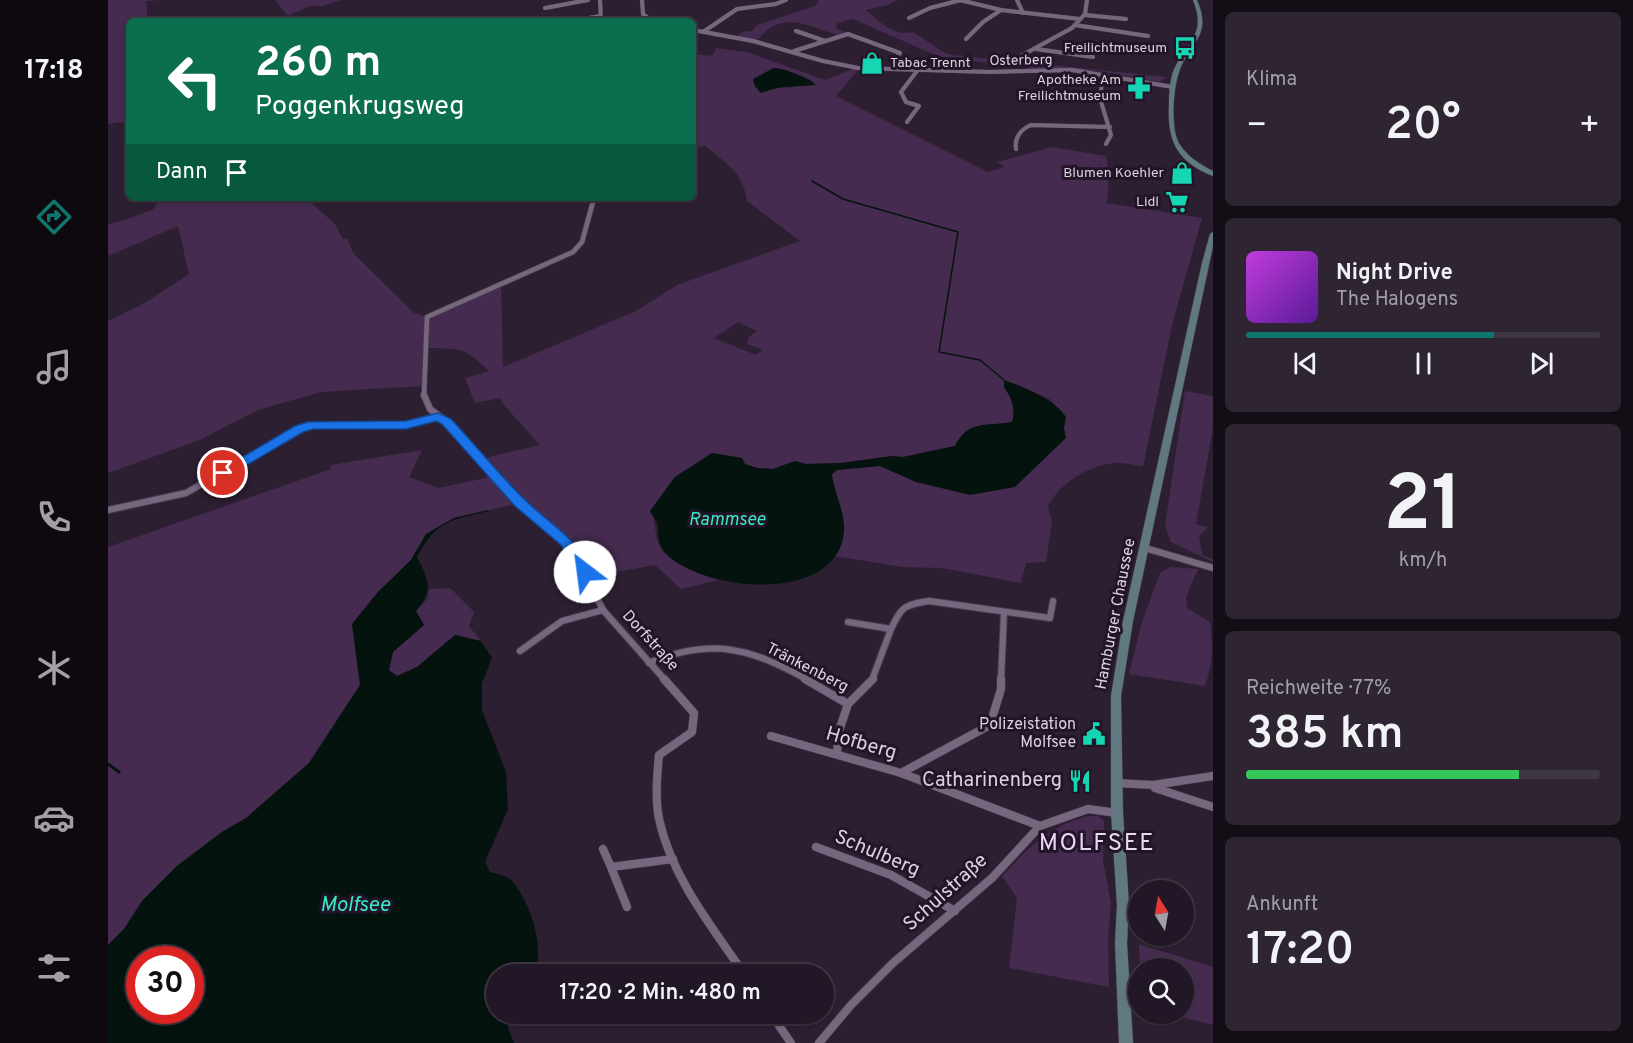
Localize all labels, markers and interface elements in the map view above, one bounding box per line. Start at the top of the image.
bus stop icon: Freilichtmuseum [1172,35,1198,61]
text: 260 m [255,38,381,91]
place label: Freilichtmuseum [1064,40,1167,57]
icon: left [156,42,234,120]
shop icon: Tabac Trennt [859,50,885,76]
street label: Osterberg [989,52,1053,70]
text: 17:18 [24,54,84,88]
place label: Tabac Trennt [890,55,971,72]
text: Klima [1246,67,1297,93]
place label: Apotheke Am Freilichtmuseum [1018,72,1121,105]
pharmacy icon: Apotheke Am Freilichtmuseum [1126,75,1152,101]
text: Poggenkrugsweg [255,90,464,124]
text: 20° [1385,98,1461,155]
text: − [1246,106,1267,148]
text: + [1579,106,1600,148]
icon: arrive [220,156,253,189]
text: Dann [156,159,208,186]
shop icon: Blumen Koehler [1169,160,1195,186]
place label: Blumen Koehler [1063,165,1165,182]
supermarket icon: Lidl [1164,189,1190,215]
place label: Lidl [1136,194,1159,211]
icon: directions [33,196,75,238]
text: Night Drive [1336,260,1453,287]
text: The Halogens [1336,287,1458,313]
icon: music [33,346,75,388]
icon: previous [1289,347,1322,380]
icon: pause [1407,347,1440,380]
icon: next [1525,347,1558,380]
pin [197,447,248,498]
icon: arrive [206,456,239,489]
text: 21 [1384,459,1462,558]
icon: phone [33,496,75,538]
water label: Rammsee [689,509,766,532]
street label: Hamburger Chaussee [1092,537,1140,691]
position arrow [553,540,617,604]
text: km/h [1399,548,1447,574]
street label: Dorfstraße [617,606,683,676]
street label: Tränkenberg [762,639,852,697]
icon: climate [33,647,75,689]
text: Reichweite · 77% [1246,676,1391,702]
text: 385 km [1246,707,1404,764]
place label: Polizeistation Molfsee [979,715,1076,753]
street label: Hofberg [822,721,900,767]
public building icon: Polizeistation Molfsee [1081,721,1107,747]
place label: Catharinenberg [922,768,1062,794]
restaurant icon: Catharinenberg [1067,768,1093,794]
icon: car [33,797,75,839]
street label: Schulberg [830,824,924,884]
district label: MOLFSEE [1039,829,1155,859]
street label: Schulstraße [898,848,994,938]
north arrow [1128,880,1194,946]
map controls [1128,880,1194,1024]
water label: Molfsee [320,892,391,919]
text: Ankunft [1246,892,1318,918]
text: 17:20 [1246,923,1354,980]
speed limit sign: 30 [126,946,204,1024]
icon: filters [33,947,75,989]
button: search [1128,958,1194,1024]
text: 17:20 · 2 Min. · 480 m [559,980,761,1007]

